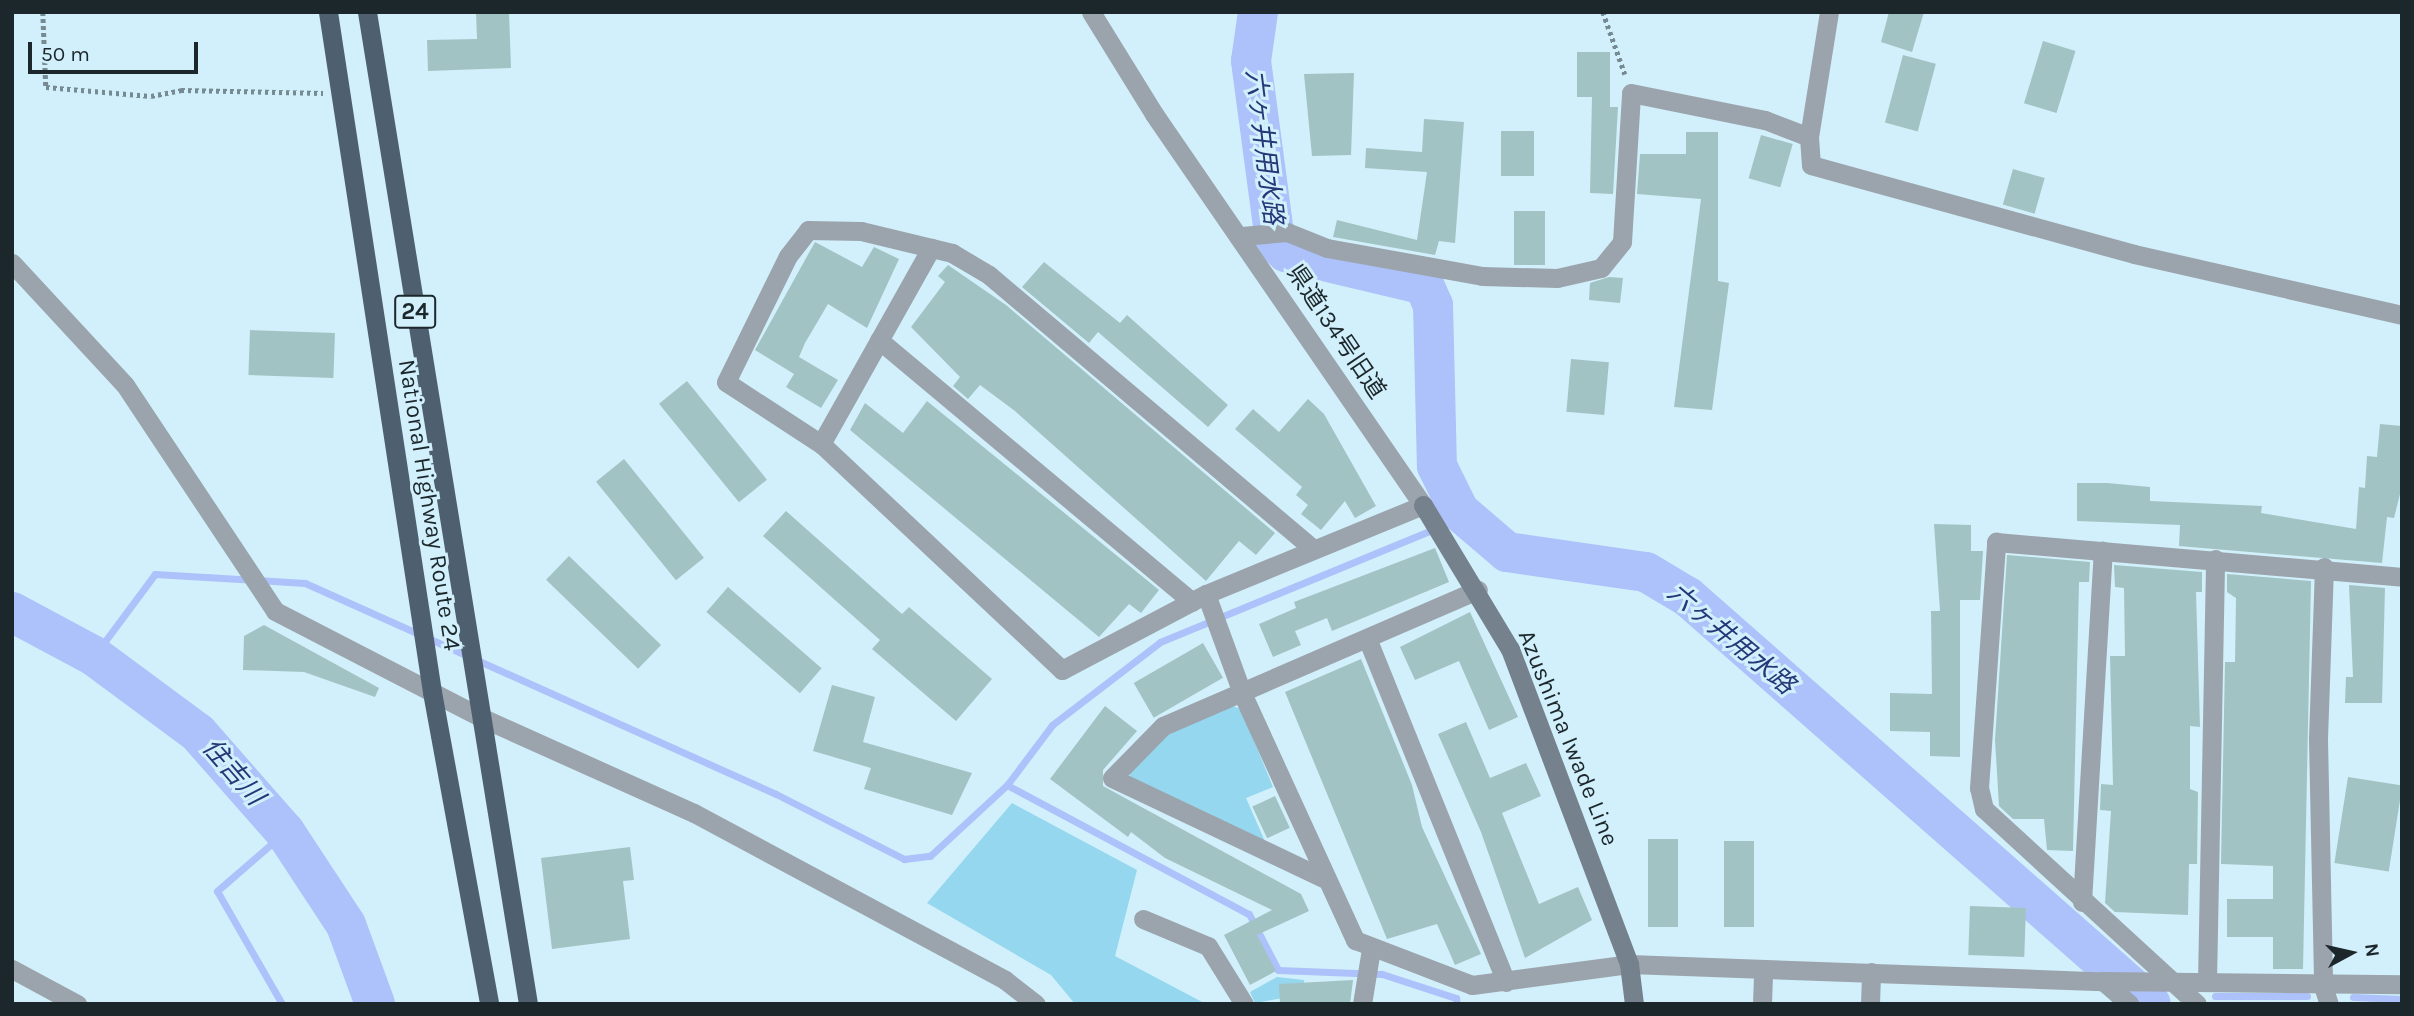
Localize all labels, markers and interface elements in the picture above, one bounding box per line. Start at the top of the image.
scale bar [32,28,201,72]
text: 50 m [41,42,90,66]
water label: 六ヶ井用水路 [1239,68,1289,226]
street label: 県道134号旧道 [1281,259,1391,405]
road number: 24 [394,292,436,332]
street label: National Highway Route 24 [392,357,466,653]
water label: 六ヶ井用水路 [1661,577,1801,701]
street label: Azushima Iwade Line [1512,626,1624,850]
water label: 住吉川 [196,732,270,812]
north arrow [2316,918,2386,988]
text: N [2360,942,2384,958]

